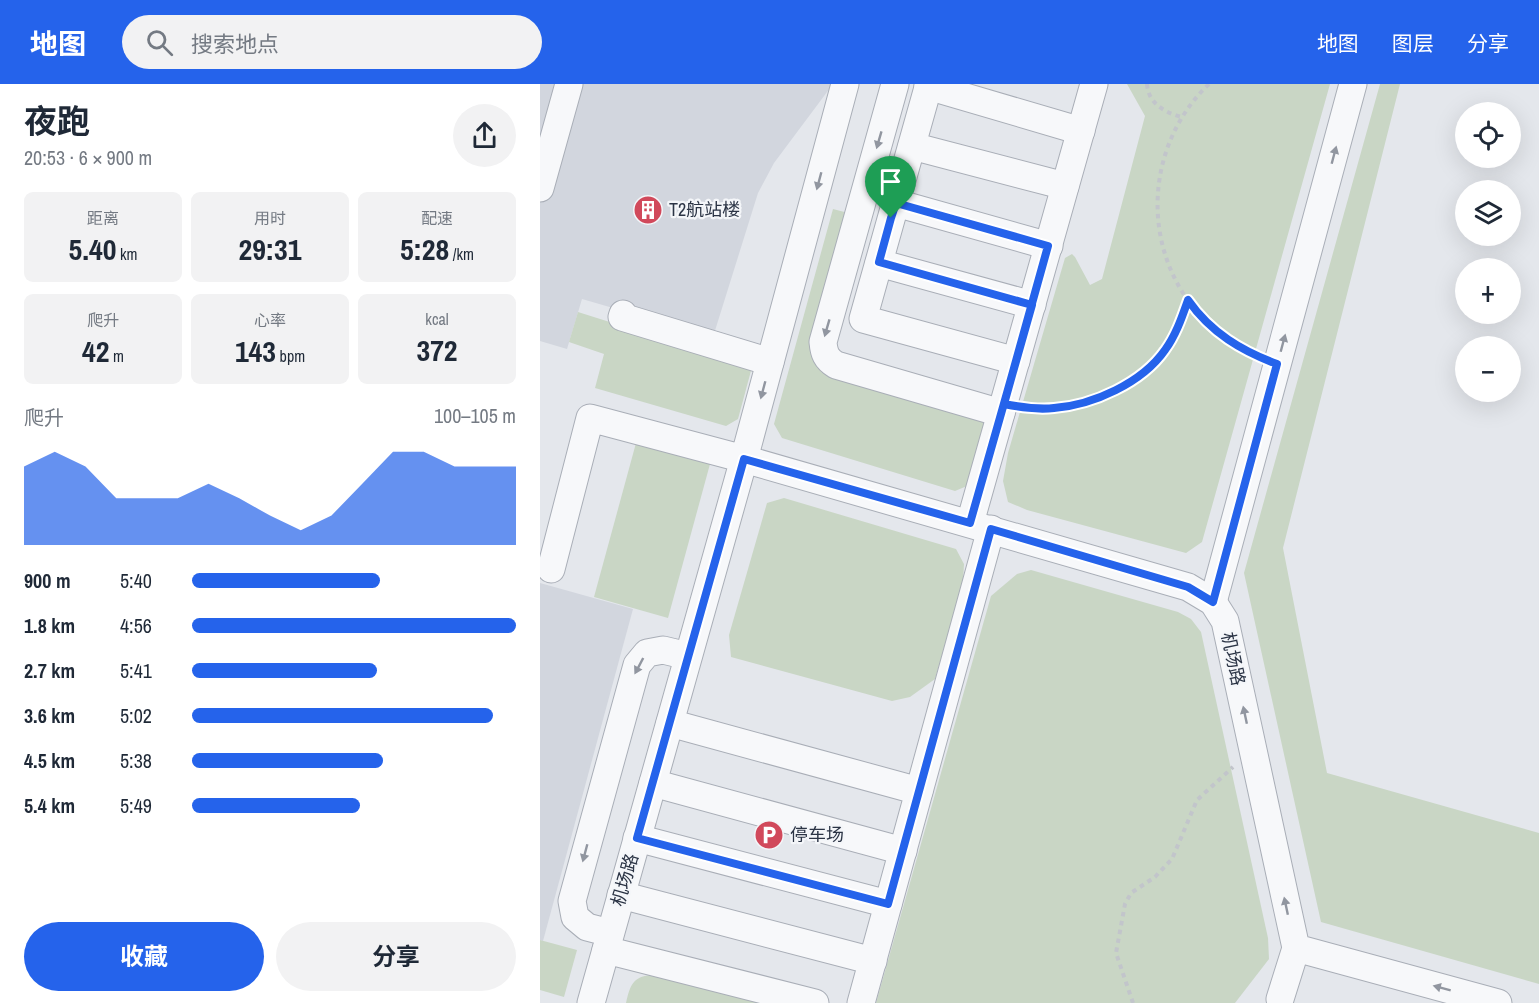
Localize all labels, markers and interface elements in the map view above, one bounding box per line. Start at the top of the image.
search box [122,15,542,69]
text: 地图 [30,25,86,63]
icon: search [143,26,176,59]
text: 搜索地点 [191,29,279,59]
text: 地图 [1317,29,1359,58]
text: 图层 [1392,29,1434,58]
text: 分享 [1467,29,1509,58]
text: 夜跑 [24,99,90,143]
map controls [1455,102,1521,402]
button: locate [1455,102,1521,168]
button: share [453,104,516,167]
one-way arrow [874,131,884,149]
text: 20:53 · 6 × 900 m [24,144,152,171]
one-way arrow [1330,146,1339,164]
pin [865,156,916,218]
icon: arrive [874,165,907,198]
one-way arrow [814,172,823,190]
button: layers [1455,180,1521,246]
building icon: T2航站楼 [632,194,664,226]
place label: T2航站楼 [669,197,740,222]
text: 距离 [87,207,119,229]
text: 用时 [254,207,286,229]
text: 配速 [421,207,453,229]
text: 5.40 [68,229,116,269]
text: 29:31 [239,229,301,269]
text: 5:28 [400,229,449,269]
text: km [116,243,138,265]
text: /km [449,243,474,265]
button: + [1455,258,1521,324]
text: kcal [425,308,449,330]
text: 爬升 [87,309,119,331]
text: 心率 [254,309,286,331]
one-way arrow [822,319,831,337]
text: 372 [416,330,458,370]
text: 42 [82,331,109,371]
text: 143 [235,331,276,371]
one-way arrow [1279,334,1288,352]
button: − [1455,336,1521,402]
text: m [109,345,124,367]
text: bpm [276,345,305,367]
one-way arrow [757,380,767,399]
text: 100–105 m [434,402,516,429]
text: 爬升 [24,404,64,431]
text: 900 m [24,567,71,594]
text: 5:40 [120,567,152,594]
text: 1.8 km [24,612,75,639]
text: 4:56 [120,612,152,639]
street label: 机场路 [1216,630,1251,688]
text: 2.7 km [24,657,75,684]
text: 5:41 [120,657,152,684]
one-way arrow [634,657,644,675]
text: 3.6 km [24,702,75,729]
text: 5:02 [120,702,152,729]
one-way arrow [1240,706,1249,725]
text: 4.5 km [24,747,75,774]
text: 5:38 [120,747,152,774]
text: 5.4 km [24,792,75,819]
text: 5:49 [120,792,152,819]
parking icon: 停车场 [753,819,785,851]
place label: 停车场 [790,822,844,847]
one-way arrow [580,844,589,862]
street label: 机场路 [605,850,644,909]
one-way arrow [1281,896,1290,915]
button: 收藏 [24,922,264,991]
button: 分享 [276,922,516,991]
one-way arrow [1433,983,1451,992]

